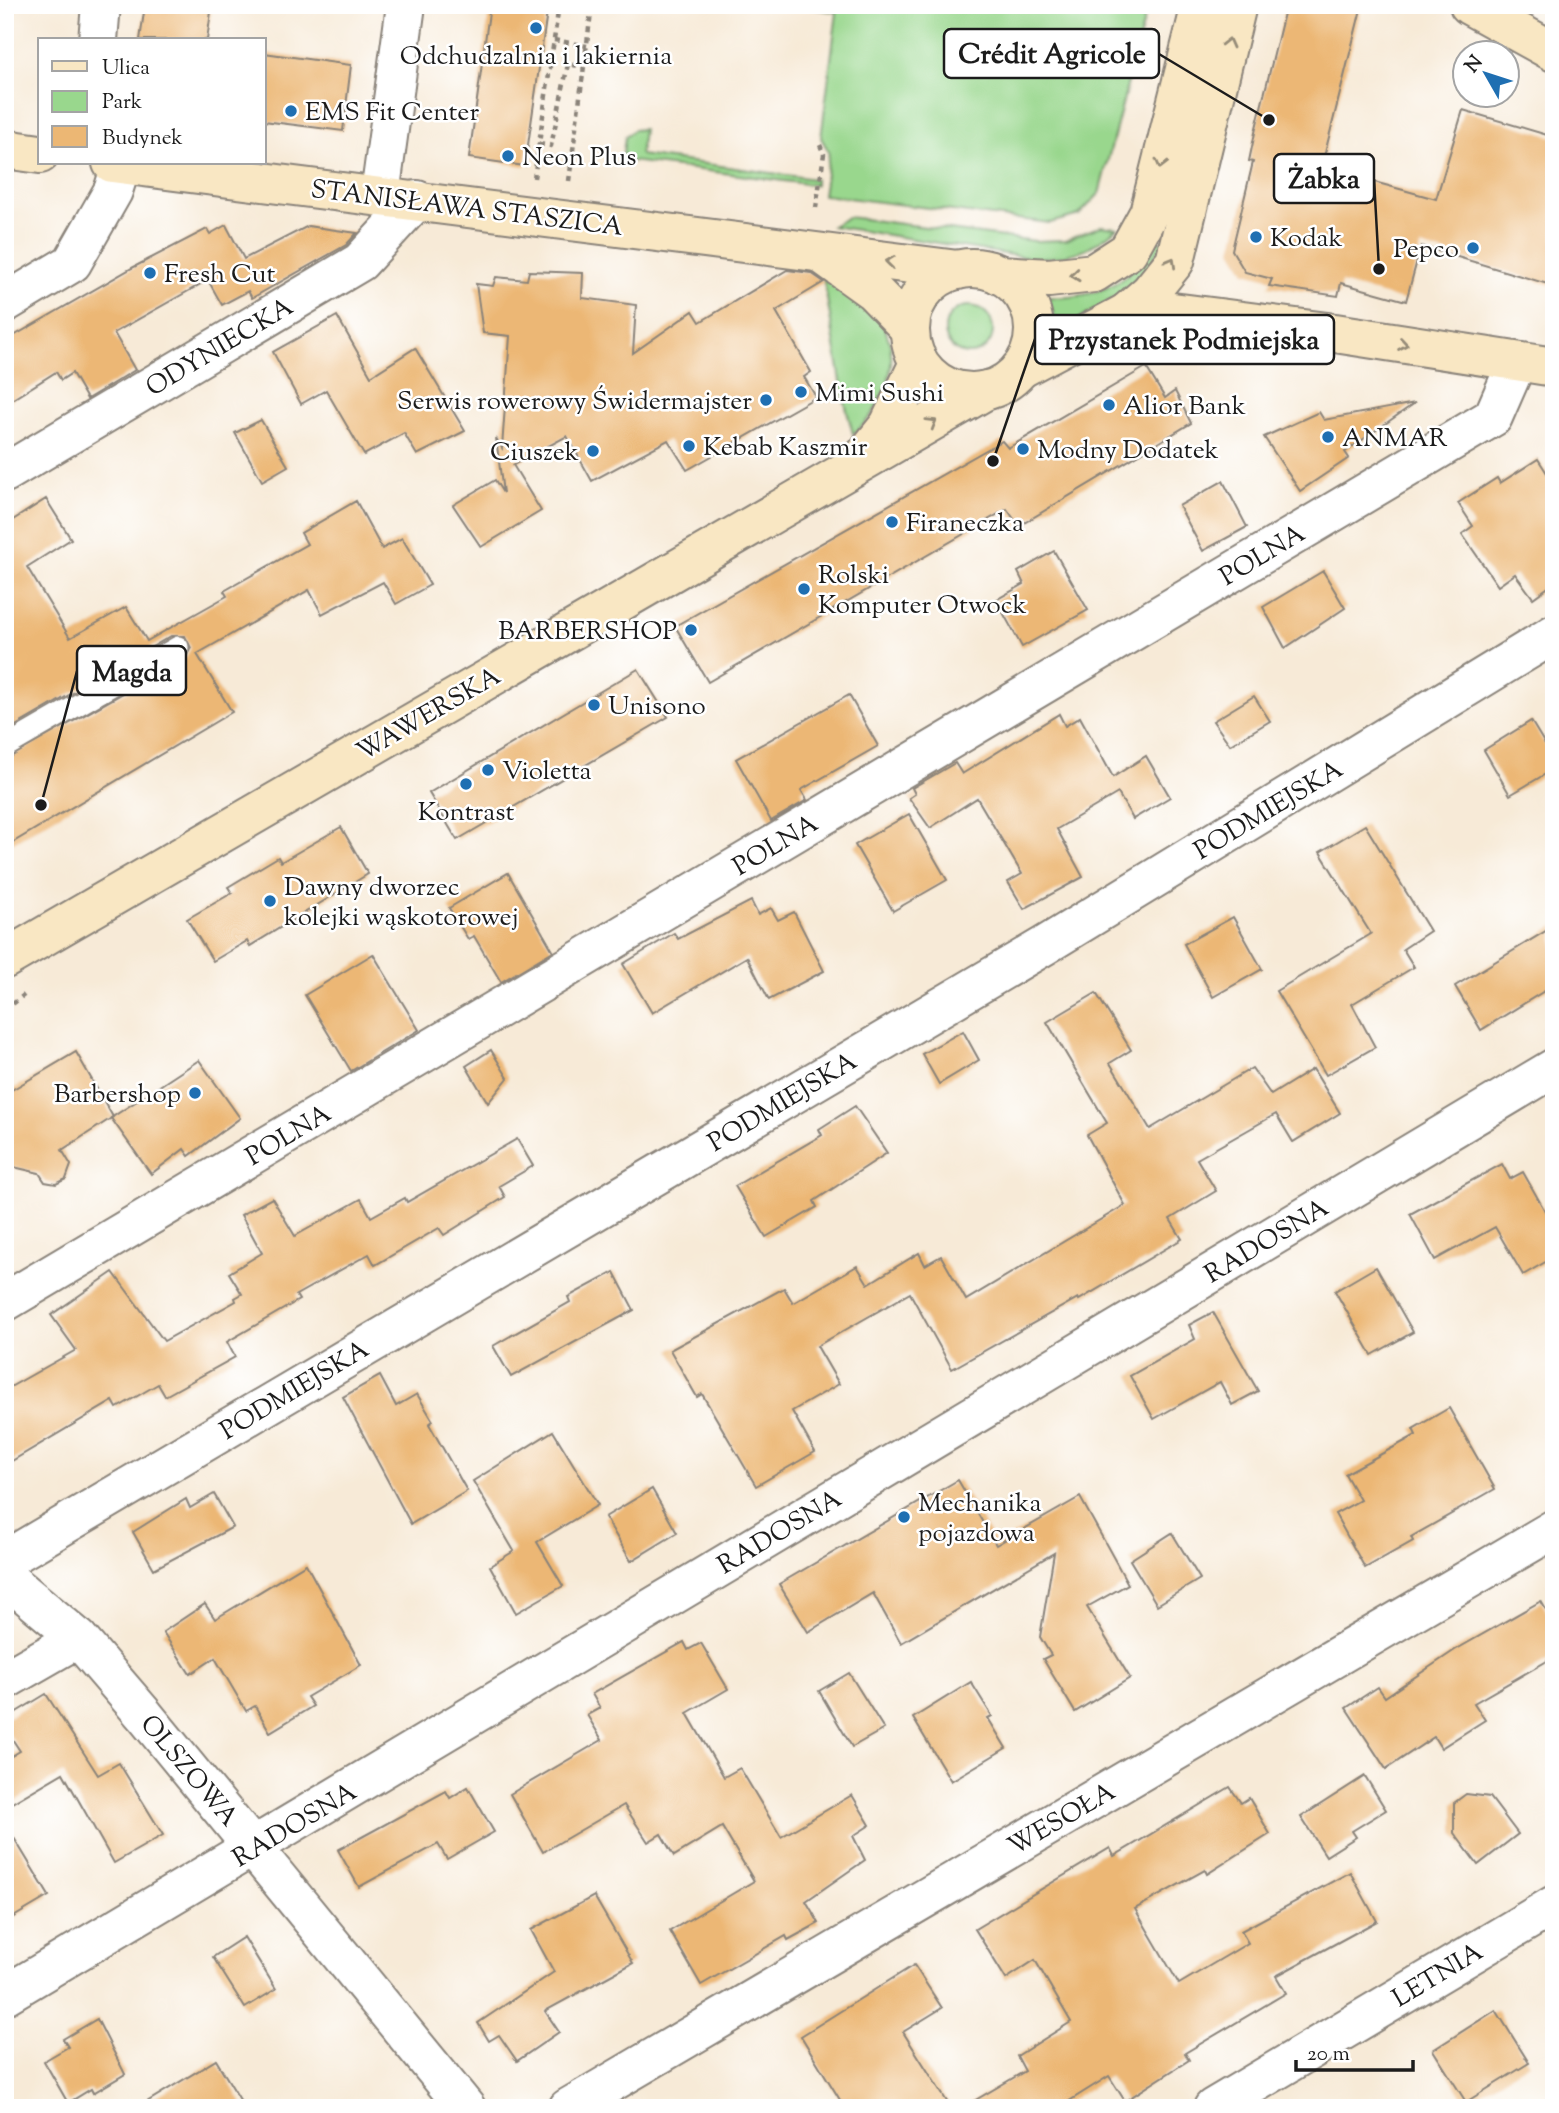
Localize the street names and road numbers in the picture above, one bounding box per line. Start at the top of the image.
street label: STANISŁAWA STASZICA [308,172,625,247]
street label: ODYNIECKA [139,289,301,407]
street label: POLNA [1213,516,1313,596]
street label: WAWERSKA [350,659,508,771]
street label: PODMIEJSKA [1188,752,1351,870]
street label: POLNA [726,806,826,886]
street label: PODMIEJSKA [702,1044,865,1162]
street label: POLNA [239,1096,339,1176]
street label: RADOSNA [1198,1190,1336,1294]
street label: PODMIEJSKA [214,1332,377,1450]
street label: RADOSNA [711,1481,849,1585]
street label: OLSZOWA [130,1708,246,1836]
street label: RADOSNA [226,1774,364,1878]
street label: WESOŁA [1001,1774,1123,1866]
street label: LETNIA [1386,1935,1491,2018]

